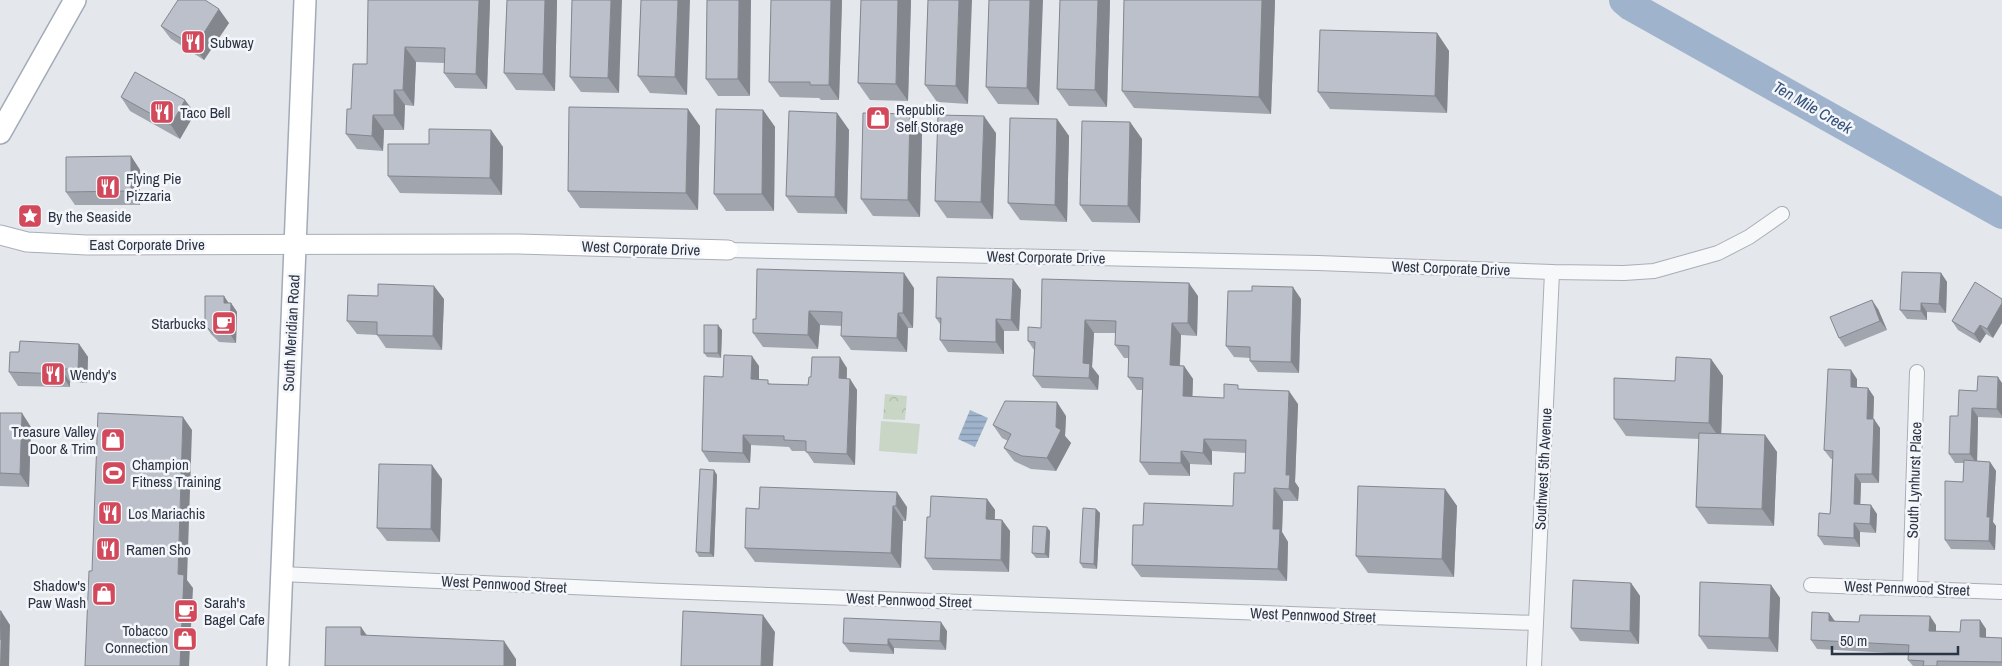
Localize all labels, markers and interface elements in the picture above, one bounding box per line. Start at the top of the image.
restaurant icon: Subway [180,29,206,55]
place label: Subway [210,32,255,53]
water label: Ten Mile Creek [1769,75,1857,139]
restaurant icon: Taco Bell [149,99,175,125]
place label: Republic Self Storage [896,99,964,137]
place label: Taco Bell [180,102,230,123]
shop icon: Republic Self Storage [865,105,891,131]
place label: Flying Pie Pizzaria [126,168,182,206]
restaurant icon: Flying Pie Pizzaria [95,174,121,200]
place icon: By the Seaside [17,203,43,229]
place label: By the Seaside [48,206,132,227]
street label: East Corporate Drive [89,234,205,255]
street label: West Corporate Drive [581,235,701,261]
street label: West Corporate Drive [986,245,1106,269]
street label: West Corporate Drive [1391,255,1511,281]
street label: South Meridian Road [277,274,305,392]
cafe icon: Starbucks [211,310,237,336]
place label: Starbucks [151,313,206,334]
restaurant icon: Wendy's [40,361,66,387]
place label: Wendy's [70,364,117,385]
street label: Southwest 5th Avenue [1529,407,1557,531]
place label: Treasure Valley Door & Trim [11,421,97,459]
street label: South Lynhurst Place [1901,421,1927,539]
shop icon: Treasure Valley Door & Trim [100,427,126,453]
place label: Champion Fitness Training [132,454,221,492]
sports icon: Champion Fitness Training [101,460,127,486]
restaurant icon: Los Mariachis [97,500,123,526]
place label: Los Mariachis [128,503,205,524]
restaurant icon: Ramen Sho [95,536,121,562]
place label: Ramen Sho [126,539,191,560]
street label: West Pennwood Street [441,570,568,598]
place label: Shadow's Paw Wash [28,575,86,613]
street label: West Pennwood Street [1844,575,1971,601]
shop icon: Shadow's Paw Wash [91,581,117,607]
street label: West Pennwood Street [846,587,973,613]
place label: Sarah's Bagel Cafe [204,592,265,630]
cafe icon: Sarah's Bagel Cafe [173,598,199,624]
street label: West Pennwood Street [1250,602,1377,628]
place label: Tobacco Connection [105,620,168,658]
scale bar [1832,624,1958,656]
shop icon: Tobacco Connection [172,626,198,652]
text: 50 m [1840,630,1867,651]

